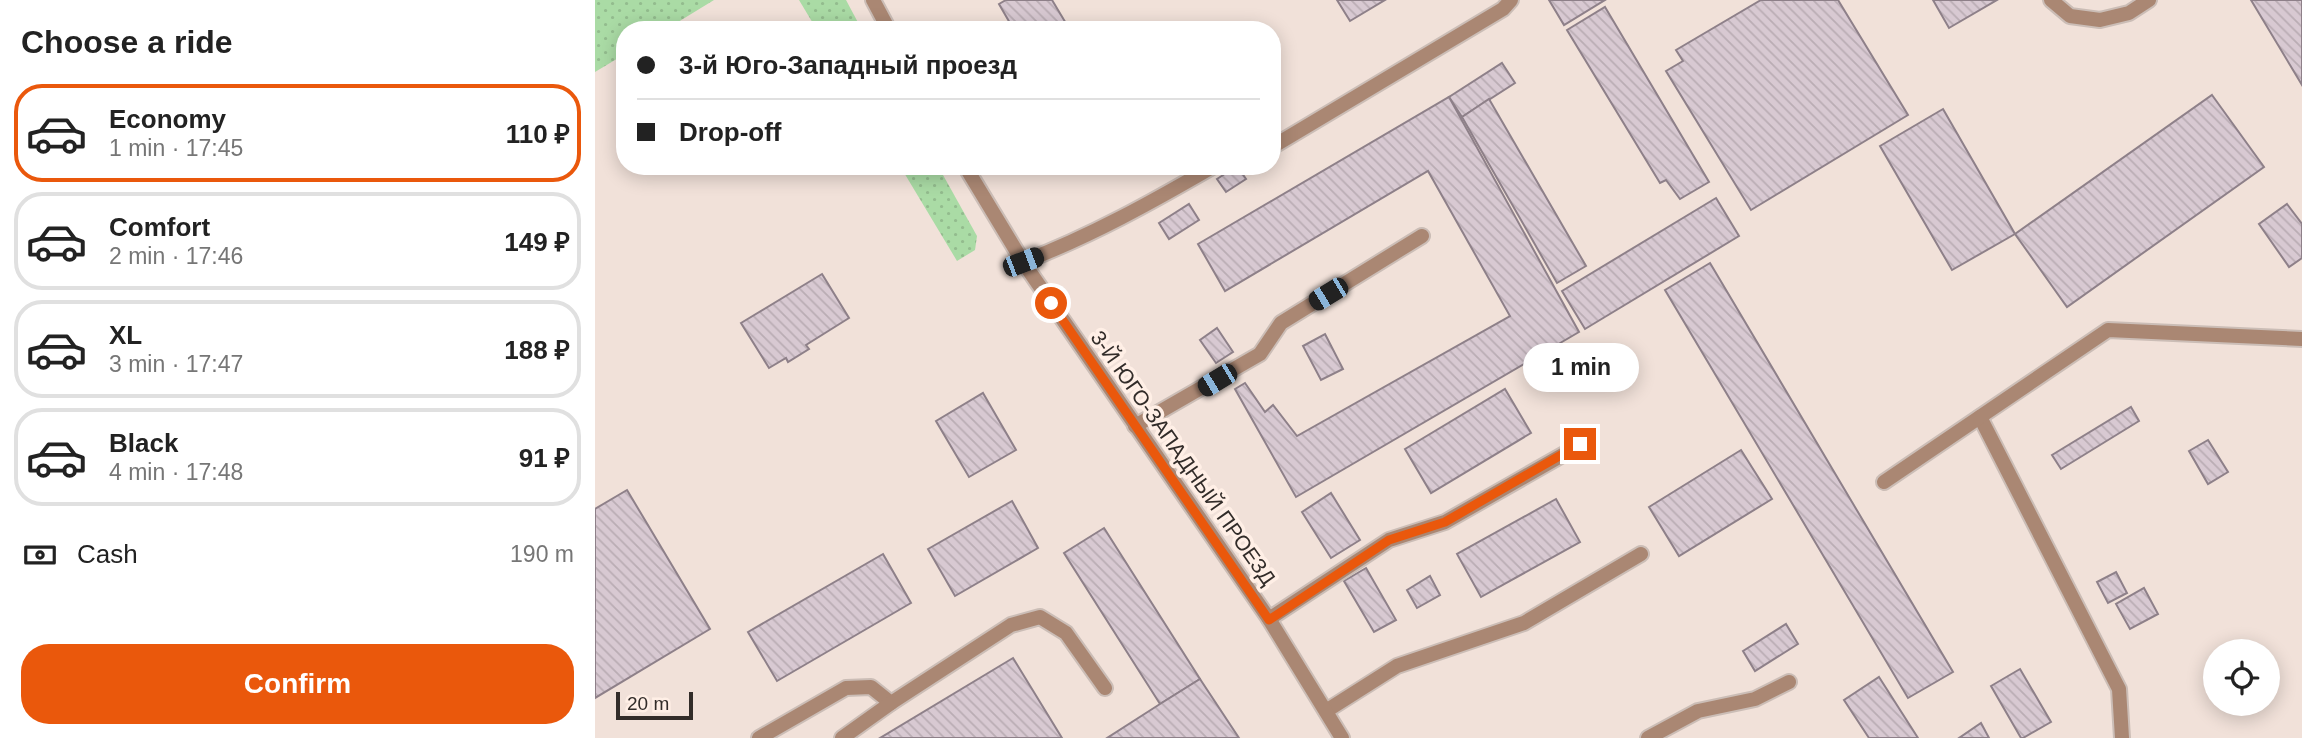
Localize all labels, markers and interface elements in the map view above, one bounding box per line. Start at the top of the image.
text: Choose a ride [21,24,233,60]
text: 3-й Юго-Западный проезд [679,50,1017,80]
icon: car [25,102,88,165]
text: Economy [109,104,226,134]
text: Drop-off [679,117,782,147]
text: 110 ₽ [506,119,570,149]
text: 1 min · 17:45 [109,135,243,161]
icon: car [25,210,88,273]
text: Comfort [109,212,210,242]
text: 149 ₽ [504,227,570,257]
text: 2 min · 17:46 [109,243,243,269]
car [1000,245,1047,279]
car [1305,274,1352,314]
route start [1035,287,1067,319]
icon: car [25,318,88,381]
text: XL [109,320,142,350]
street label: 3-Й ЮГО-ЗАПАДНЫЙ ПРОЕЗД [1087,326,1280,589]
text: 188 ₽ [504,335,570,365]
callout: 1 min [1522,342,1638,392]
text: 3 min · 17:47 [109,351,243,377]
text: 1 min [1551,354,1611,380]
car [1194,360,1241,400]
icon: car [25,426,88,489]
text: Black [109,428,178,458]
route end [1564,428,1596,460]
text: 91 ₽ [519,443,570,473]
text: 4 min · 17:48 [109,459,243,485]
icon: cash [21,536,59,574]
text: Cash [77,539,138,569]
text: 190 m [510,541,574,567]
map controls [2203,639,2280,716]
button: locate [2203,639,2280,716]
button: Confirm [21,644,574,724]
scale bar [616,689,693,721]
text: 20 m [627,693,669,714]

